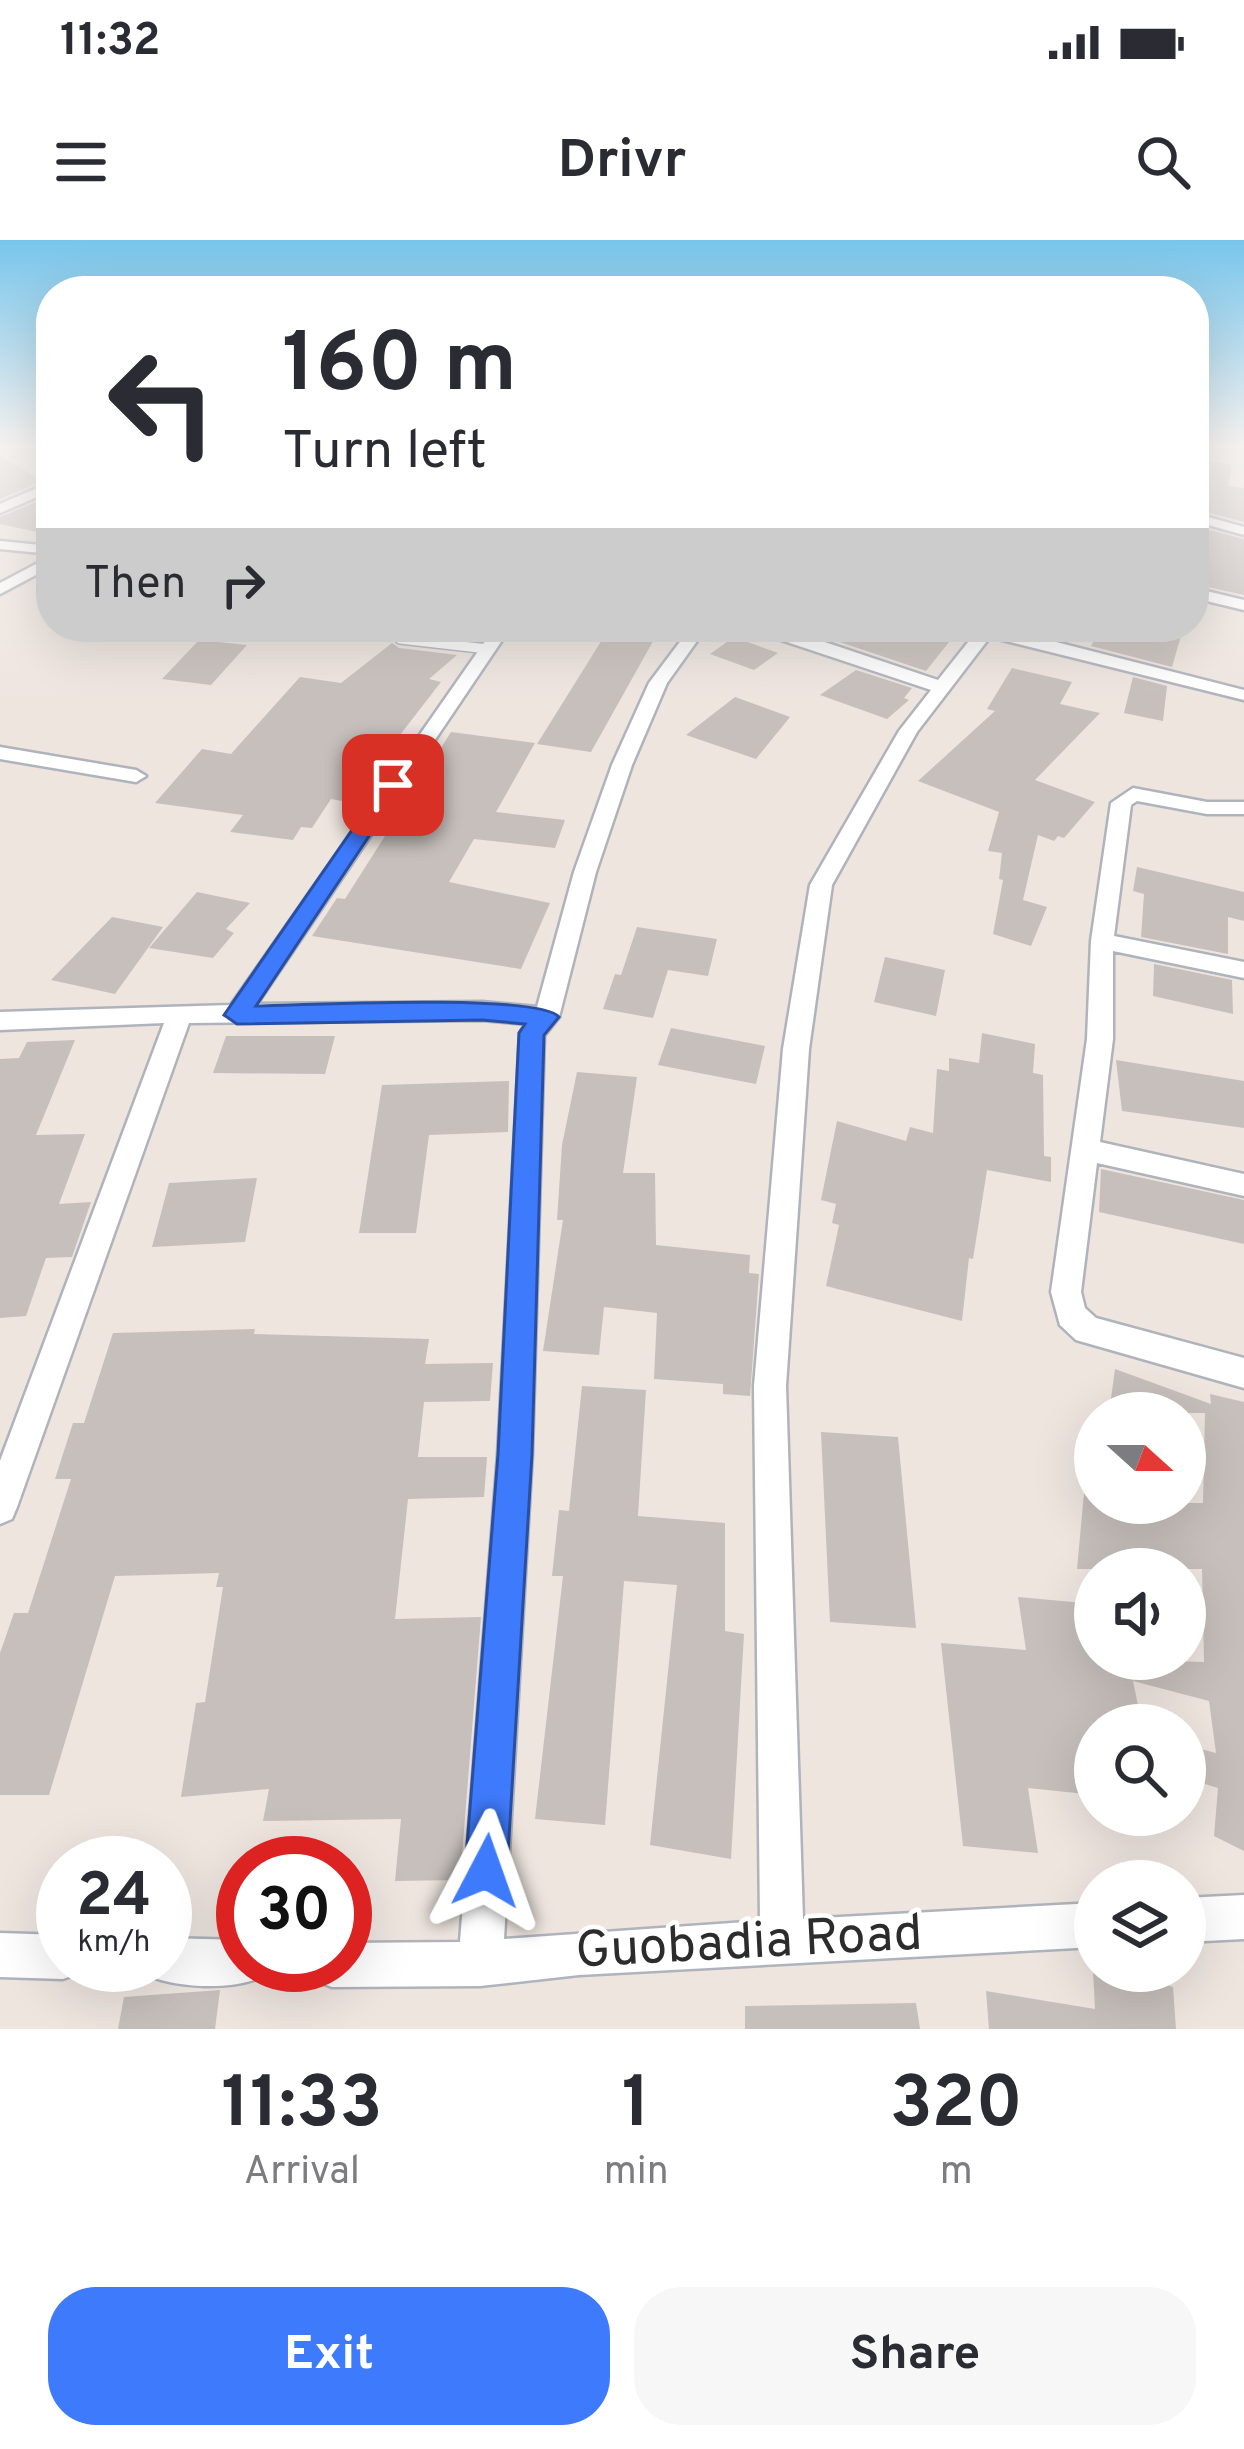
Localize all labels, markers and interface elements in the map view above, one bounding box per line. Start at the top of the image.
text: 11:32 [60,14,161,71]
text: Drivr [558,128,686,197]
icon: menu [48,129,114,195]
icon: search [1130,129,1196,195]
text: 160 m [282,315,517,421]
icon: left [84,324,240,480]
text: Turn left [282,419,487,488]
icon: right [210,552,276,618]
text: Then [84,557,186,614]
pin [342,734,444,836]
icon: arrive [360,752,426,818]
north arrow [1074,1392,1206,1524]
map controls [1074,1392,1206,1992]
button: sound [1074,1548,1206,1680]
button: search [1074,1704,1206,1836]
position arrow [423,1808,549,1934]
speed limit sign: 30 [216,1836,372,1992]
button: layers [1074,1860,1206,1992]
text: 24 [76,1861,152,1937]
street label: Guobadia Road [574,1903,924,1987]
text: km/h [78,1925,150,1962]
text: 11:33 [221,2061,383,2153]
text: 1 [622,2061,651,2153]
text: 320 [890,2061,1023,2153]
text: Arrival [244,2149,360,2198]
text: min [604,2149,669,2198]
text: m [940,2149,973,2198]
button: Exit [48,2287,610,2425]
button: Share [634,2287,1196,2425]

